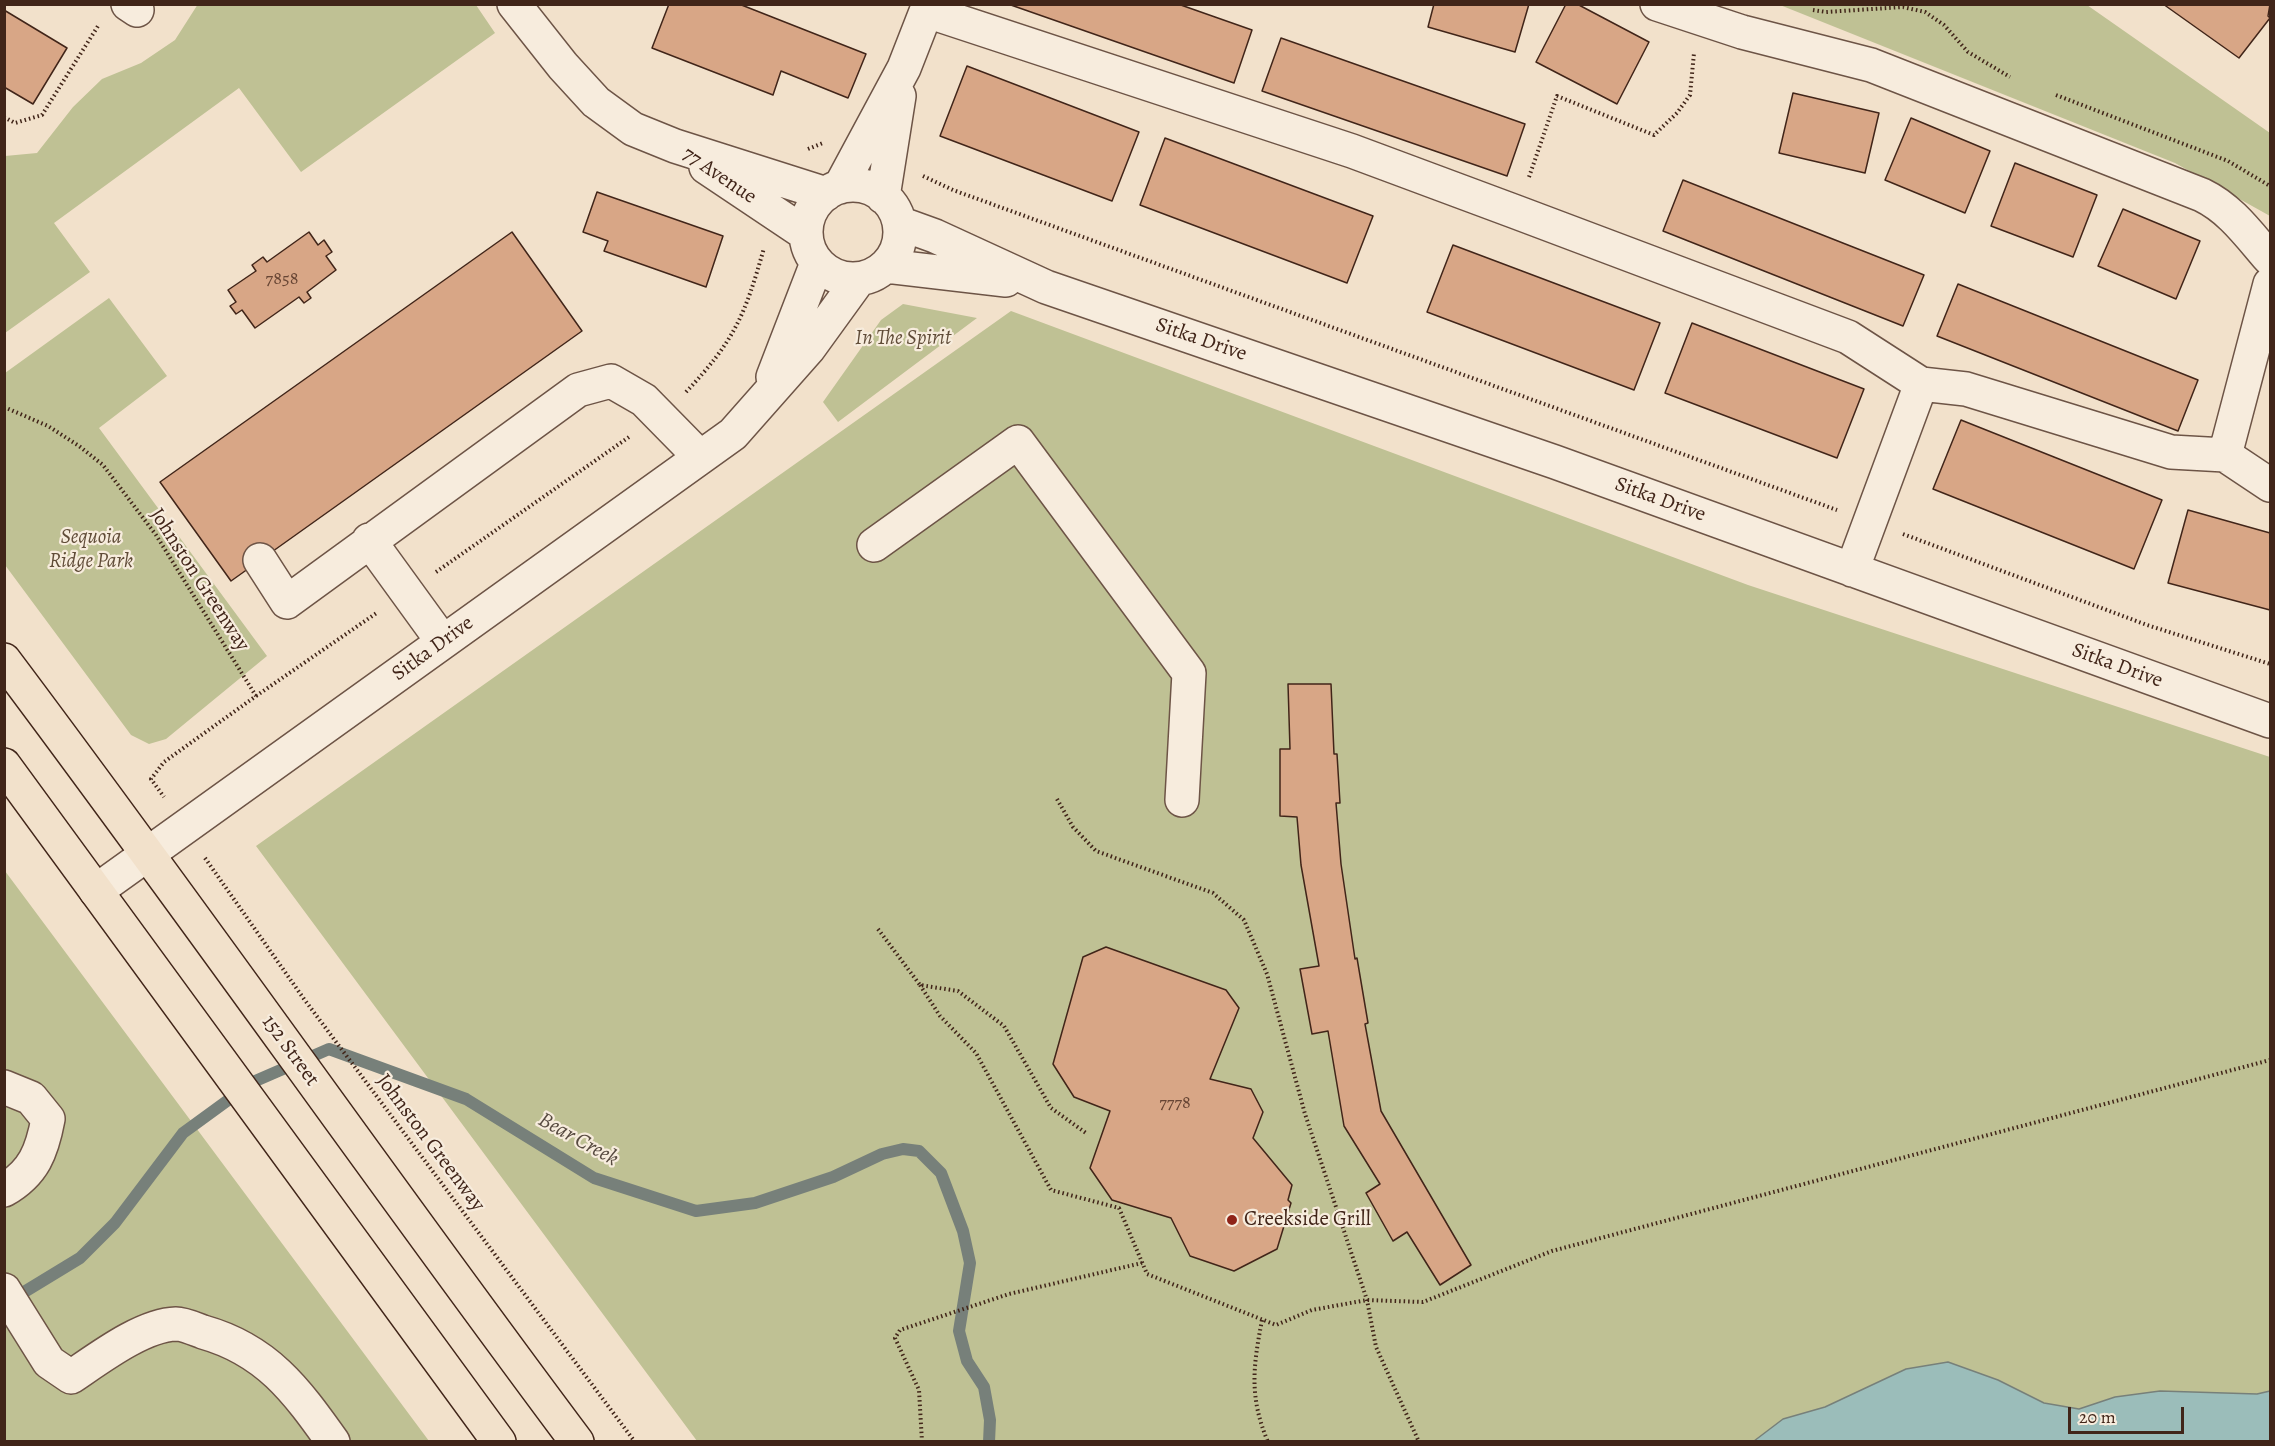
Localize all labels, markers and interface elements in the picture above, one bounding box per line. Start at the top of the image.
street label: 77 Avenue [677,142,761,210]
house number: 7858 [266,269,298,291]
street label: Sitka Drive [1152,313,1250,367]
park label: In The Spirit [855,326,951,352]
street label: Sitka Drive [1611,472,1709,528]
street label: Johnston Greenway [143,504,255,656]
park label: Sequoia Ridge Park [49,525,133,575]
street label: Sitka Drive [387,611,479,687]
street label: Sitka Drive [2068,638,2166,694]
street label: 152 Street [256,1010,324,1092]
street label: Johnston Greenway [370,1069,490,1217]
house number: 7778 [1159,1093,1191,1115]
water label: Bear Creek [533,1107,623,1173]
place label: Creekside Grill [1244,1207,1371,1233]
marker: Creekside Grill [1225,1213,1239,1227]
scale bar [2071,1395,2186,1433]
text: 20 m [2079,1405,2116,1429]

